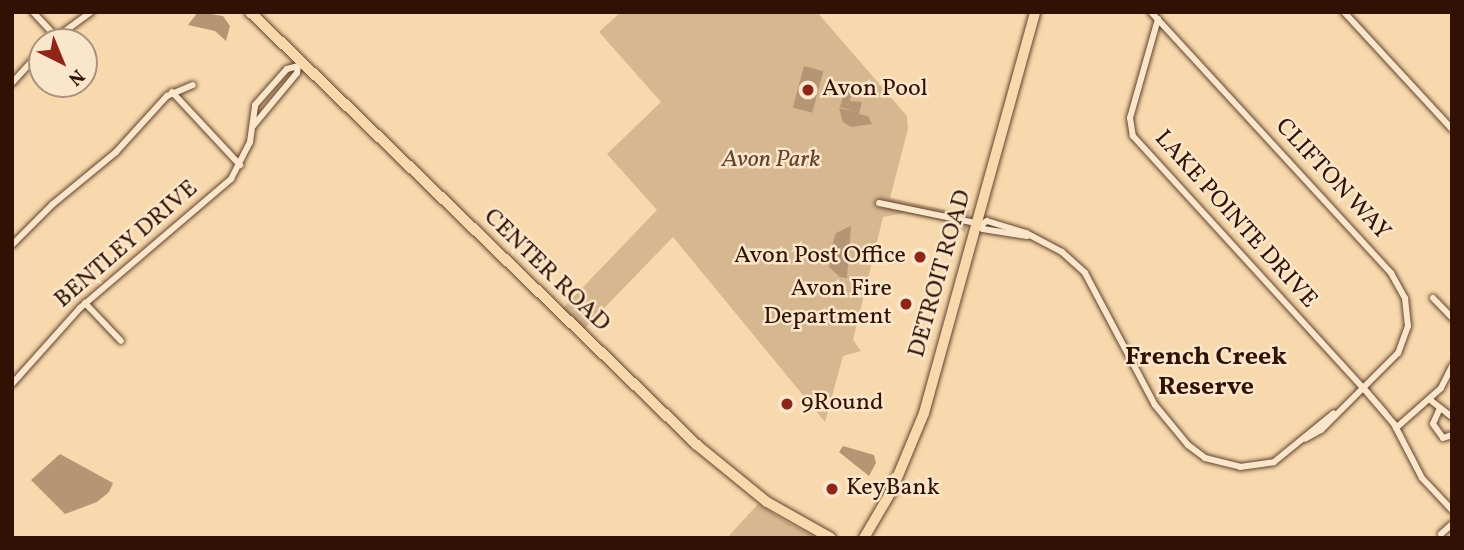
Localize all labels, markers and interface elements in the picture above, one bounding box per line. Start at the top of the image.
north arrow [28,28,98,98]
text: N [62,63,90,91]
place label: Avon Pool [822,76,928,104]
marker: Avon Pool [800,82,816,98]
street label: CLIFTON WAY [1268,113,1396,247]
street label: LAKE POINTE DRIVE [1147,125,1323,315]
park label: Avon Park [722,147,820,175]
street label: BENTLEY DRIVE [49,175,205,315]
street label: DETROIT ROAD [903,187,979,361]
street label: CENTER ROAD [477,203,615,339]
place label: Avon Post Office [734,243,906,271]
marker: Avon Post Office [912,249,928,265]
place label: Avon Fire Department [764,276,892,332]
marker: Avon Fire Department [898,296,914,312]
district label: French Creek Reserve [1125,342,1287,404]
place label: 9Round [801,390,884,418]
marker: 9Round [779,396,795,412]
place label: KeyBank [846,475,940,503]
marker: KeyBank [824,481,840,497]

